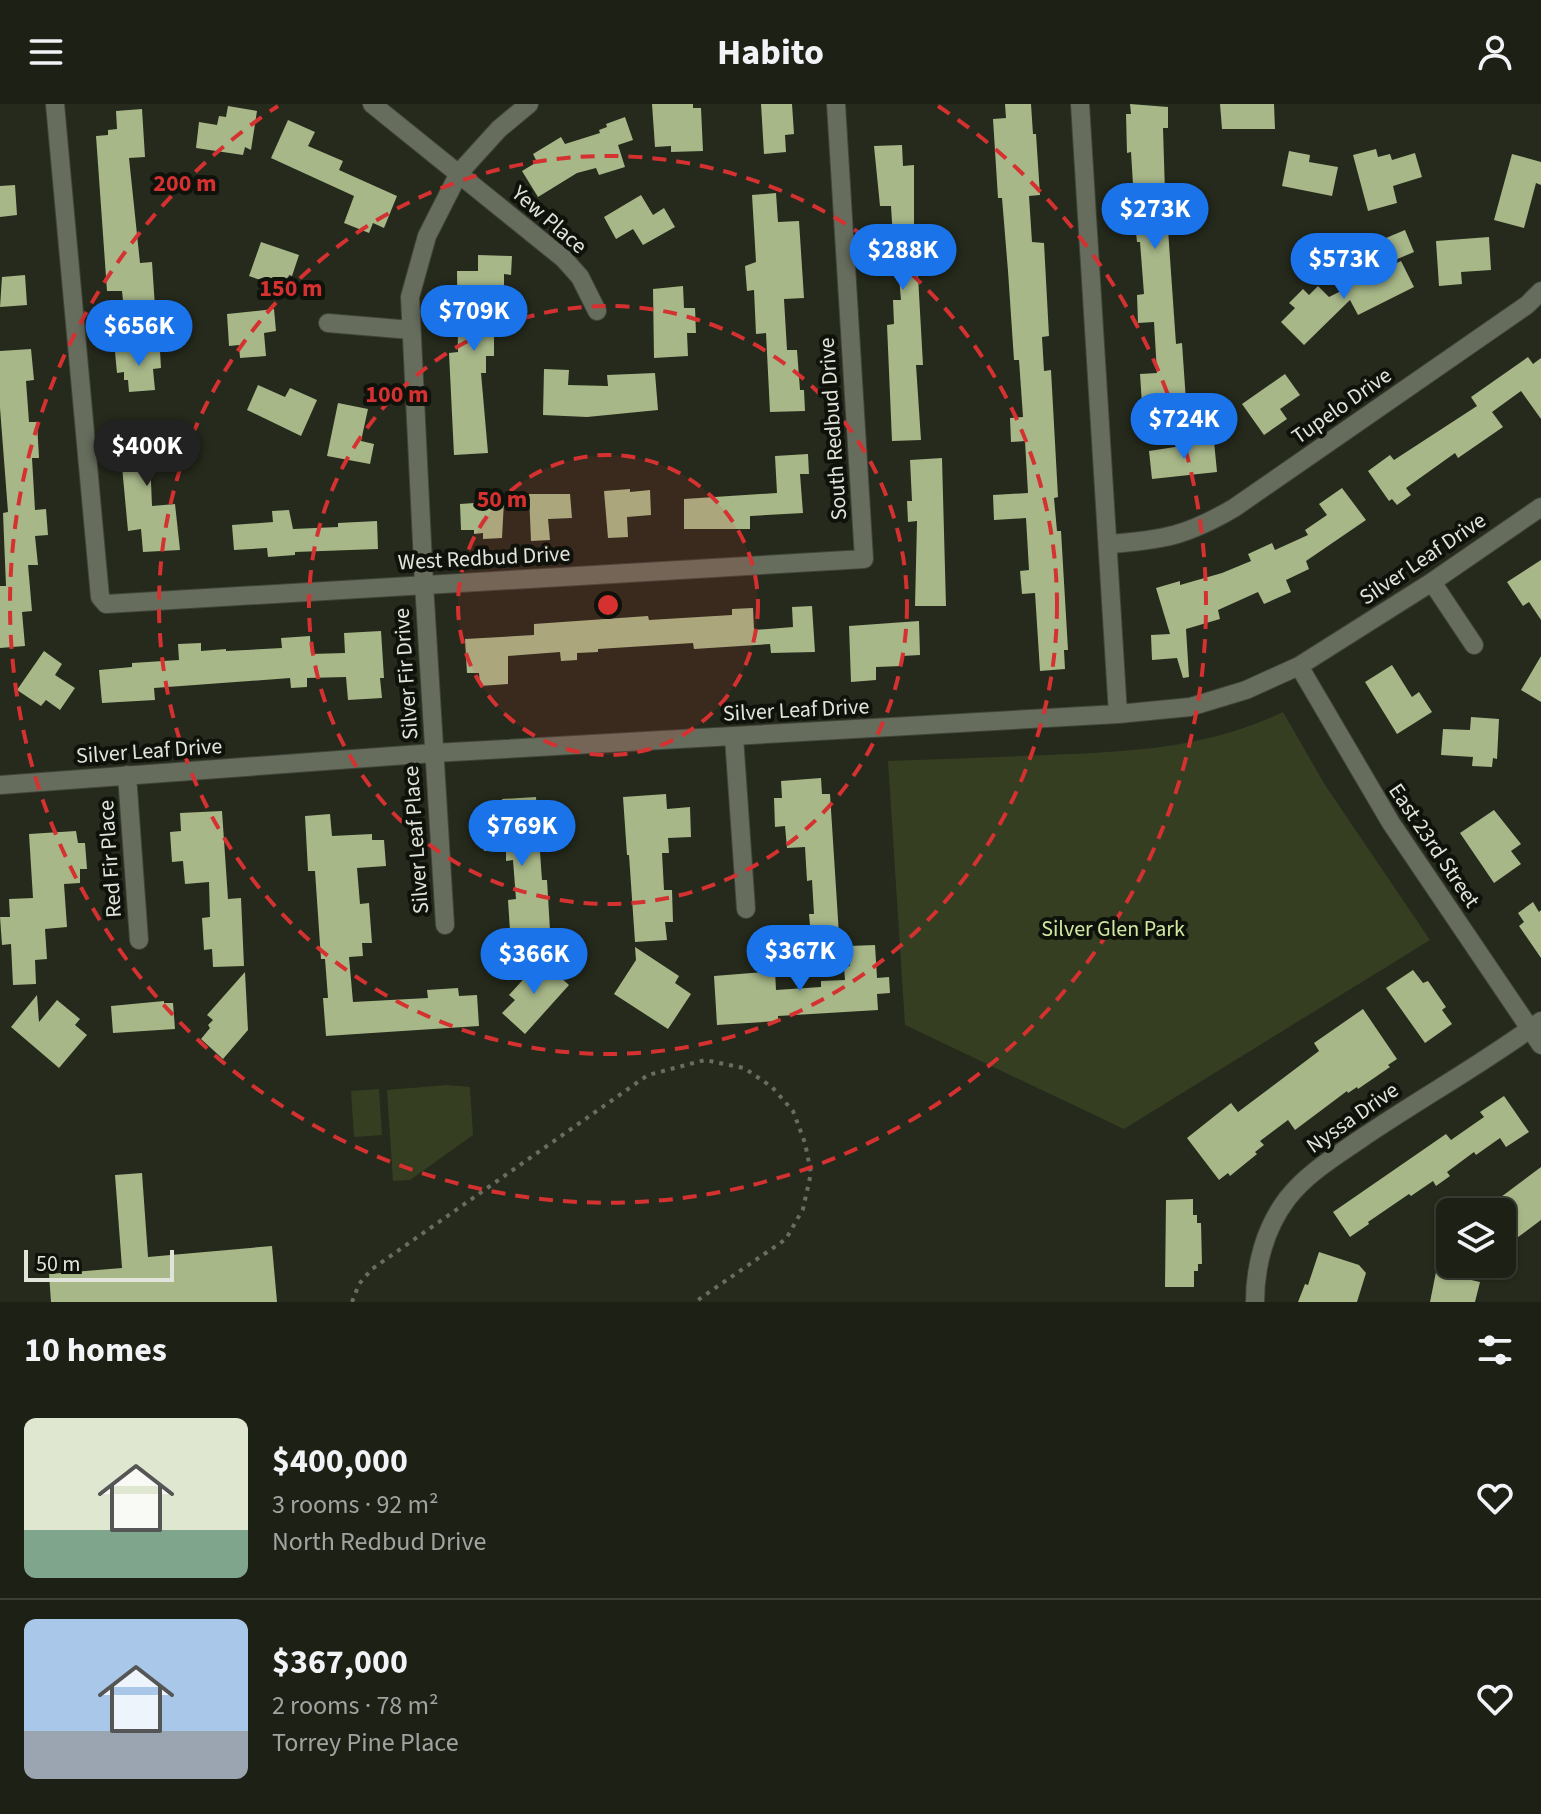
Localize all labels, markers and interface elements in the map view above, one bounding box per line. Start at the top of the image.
text: Habito [717,27,824,78]
icon: menu [24,30,68,74]
icon: person [1473,30,1517,74]
text: 200 m [153,166,217,201]
street label: Yew Place [504,177,594,262]
pin: $273K [1099,183,1211,251]
text: $273K [1120,190,1190,227]
pin: $288K [847,224,959,292]
text: $288K [868,231,938,268]
pin: $573K [1288,233,1400,301]
text: $573K [1309,240,1379,277]
text: 150 m [259,271,323,306]
pin: $709K [418,285,530,353]
text: $709K [439,292,509,329]
pin: $656K [83,300,195,368]
text: $656K [104,307,174,344]
street label: South Redbud Drive [811,336,855,521]
street label: Tupelo Drive [1285,360,1398,452]
text: 100 m [365,377,429,412]
pin: $724K [1128,393,1240,461]
text: $724K [1149,400,1219,437]
pin: $400K [91,420,203,488]
text: $400K [112,427,182,464]
text: 50 m [477,482,527,517]
street label: Silver Leaf Drive [1353,505,1492,613]
street label: West Redbud Drive [397,537,571,578]
centre of rings [594,591,622,619]
street label: Silver Fir Drive [385,607,427,741]
street label: Silver Leaf Drive [722,690,870,730]
street label: Silver Leaf Drive [75,730,223,772]
street label: Silver Leaf Place [395,765,437,915]
street label: East 23rd Street [1381,777,1488,915]
street label: Red Fir Place [90,799,130,919]
pin: $769K [466,800,578,868]
text: $769K [487,807,557,844]
park label: Silver Glen Park [1041,913,1185,945]
pin: $367K [744,925,856,993]
pin: $366K [478,928,590,996]
text: $367K [765,932,835,969]
text: $366K [499,935,569,972]
street label: Nyssa Drive [1300,1074,1405,1161]
map controls [1436,1198,1516,1278]
button: layers [1436,1198,1516,1278]
scale bar [24,1246,174,1282]
text: 50 m [36,1248,81,1280]
text: 10 homes [24,1326,167,1375]
icon: filters [1473,1328,1517,1372]
text: $400,000 [272,1437,408,1486]
icon: home [88,1450,184,1546]
icon: heart [1473,1476,1517,1520]
text: 3 rooms · 92 m² [272,1486,439,1523]
text: North Redbud Drive [272,1523,486,1560]
text: $367,000 [272,1638,408,1687]
icon: home [88,1651,184,1747]
icon: heart [1473,1677,1517,1721]
text: 2 rooms · 78 m² [272,1687,439,1724]
text: Torrey Pine Place [272,1724,459,1761]

